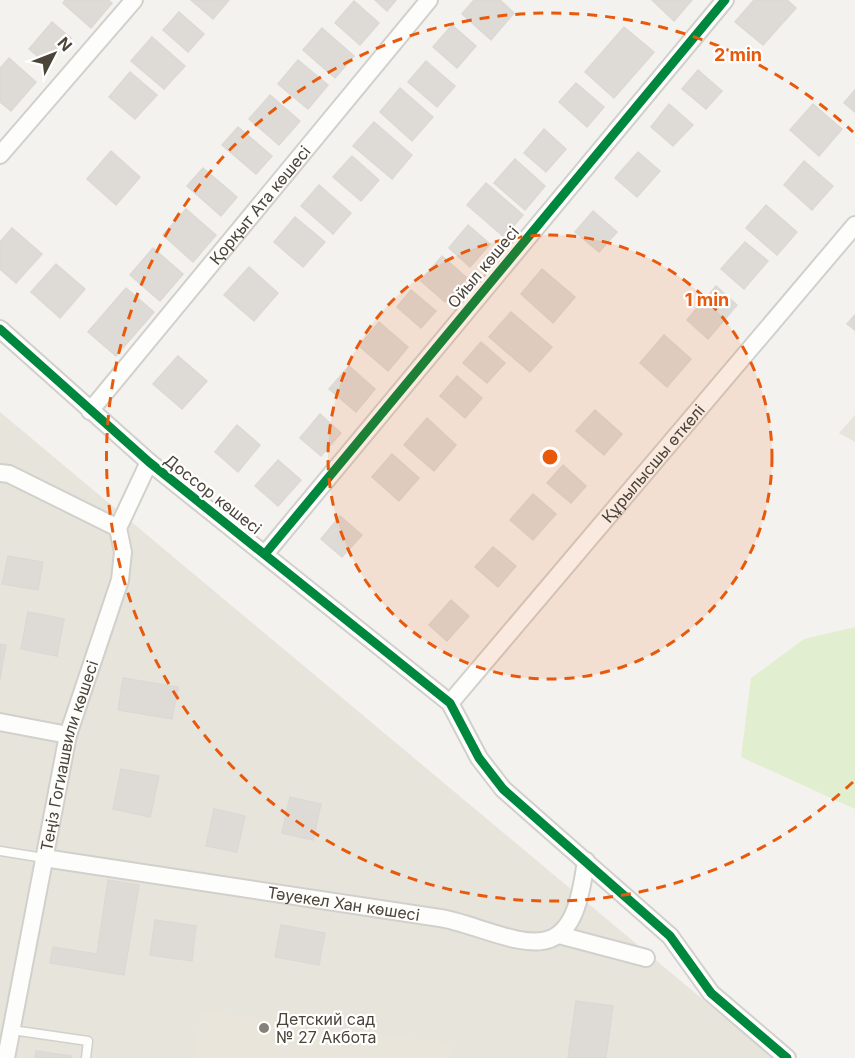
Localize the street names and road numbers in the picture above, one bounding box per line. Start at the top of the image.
street label: Қорқыт Ата көшесi [205,142,315,268]
street label: Ойыл көшесі [443,222,523,312]
street label: Құрылысшы өткелі [597,400,709,527]
street label: Доссор көшесі [160,450,266,538]
street label: Теңіз Гогиашвили көшесі [36,658,102,853]
street label: Тәуекел Хан көшесі [266,882,421,925]

